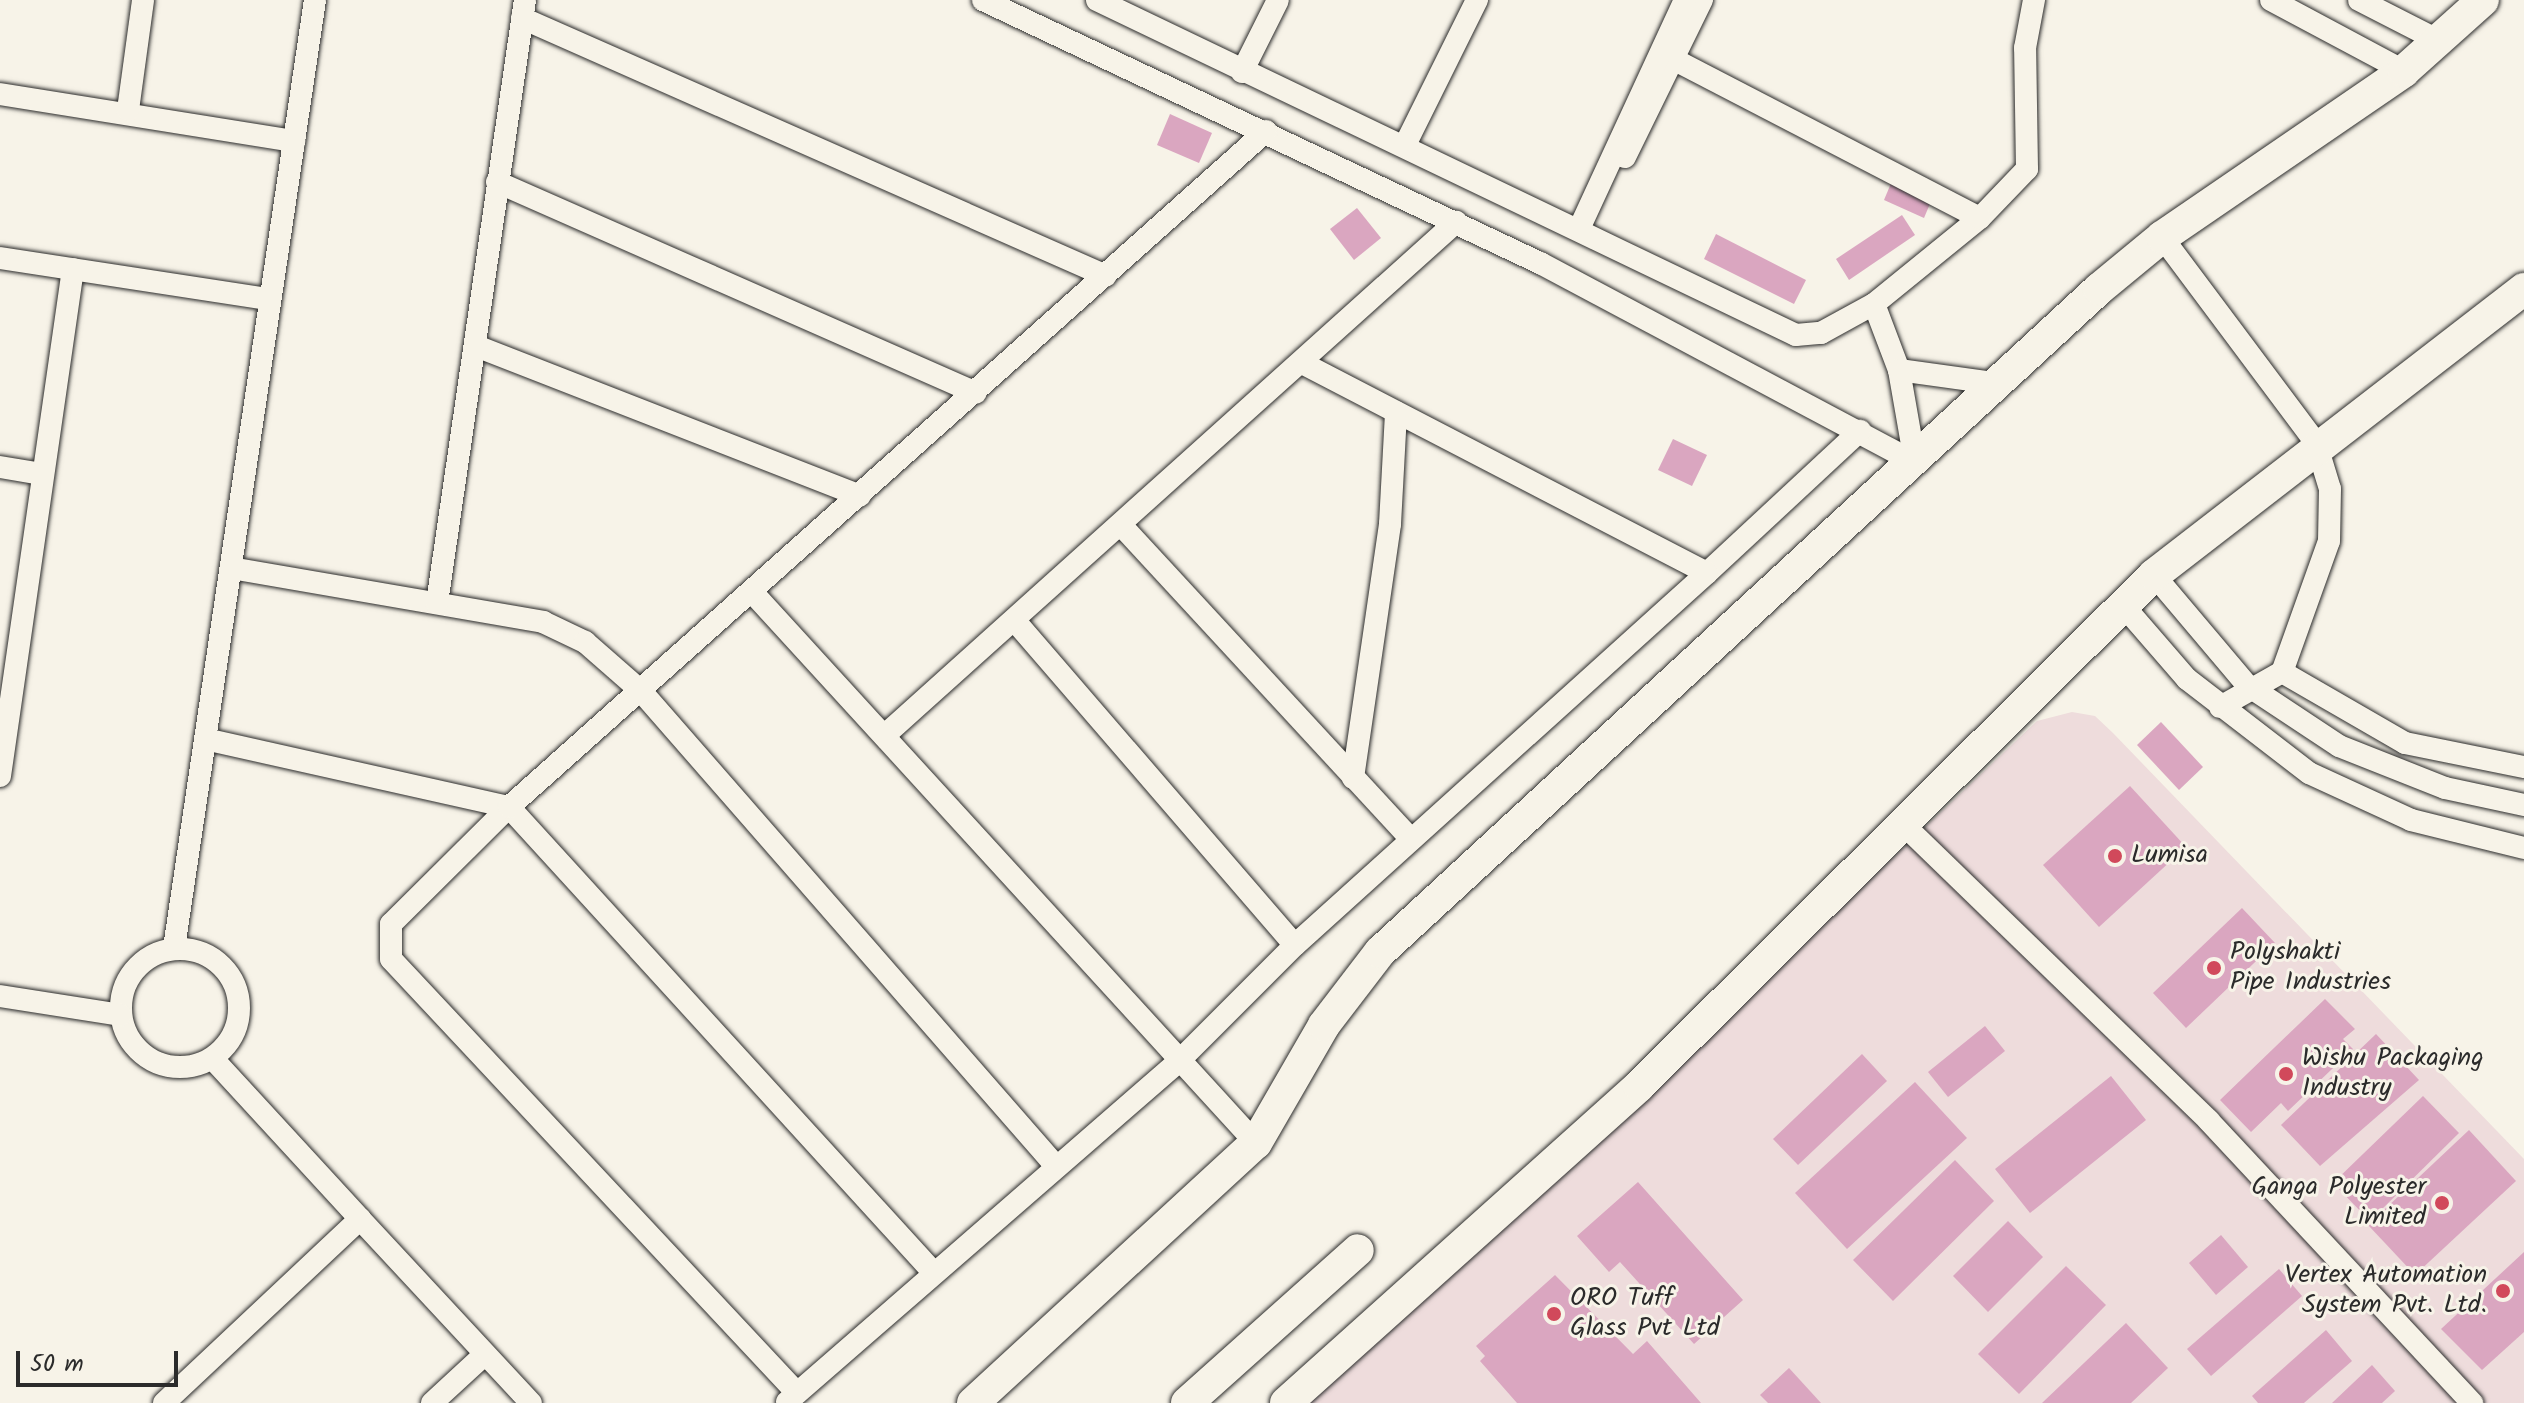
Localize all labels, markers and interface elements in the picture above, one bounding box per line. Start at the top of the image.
place label: Lumisa [2131,840,2208,872]
marker: Lumisa [2106,847,2124,865]
place label: Polyshakti Pipe Industries [2230,937,2391,998]
marker: Polyshakti Pipe Industries [2205,959,2223,977]
place label: Wishu Packaging Industry [2302,1043,2483,1104]
marker: Wishu Packaging Industry [2277,1065,2295,1083]
place label: Ganga Polyester Limited [2251,1172,2426,1234]
marker: Ganga Polyester Limited [2433,1194,2451,1212]
place label: Vertex Automation System Pvt. Ltd. [2285,1260,2487,1322]
marker: Vertex Automation System Pvt. Ltd. [2494,1282,2512,1300]
place label: ORO Tuff Glass Pvt Ltd [1570,1283,1720,1344]
marker: ORO Tuff Glass Pvt Ltd [1545,1305,1563,1323]
scale bar [20,1335,182,1385]
text: 50 m [30,1345,84,1384]

